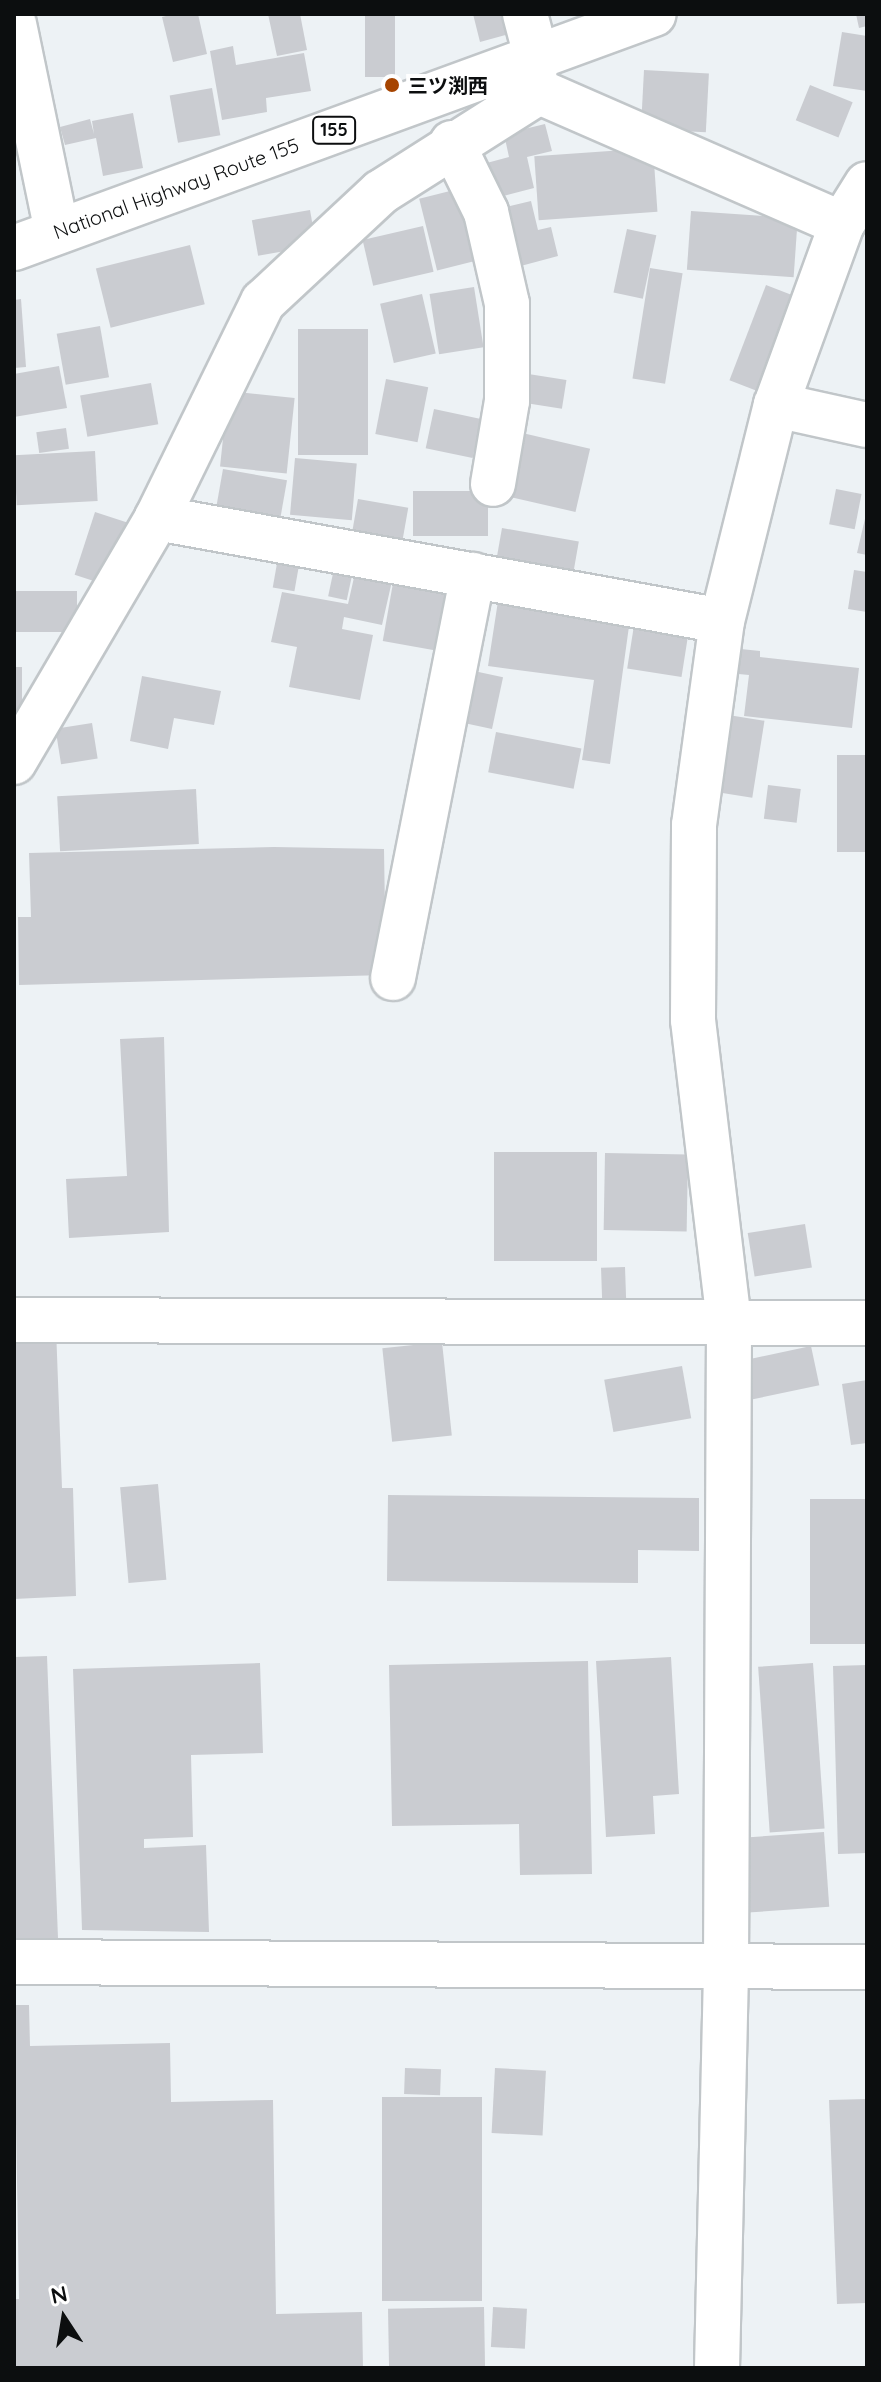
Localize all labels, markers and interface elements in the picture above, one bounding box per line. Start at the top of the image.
place label: 三ツ渕西 [408,73,488,97]
marker: 三ツ渕西 [383,76,401,94]
road number: 155 [312,116,356,144]
street label: National Highway Route 155 [50,132,302,244]
north arrow [24,2278,104,2358]
text: N [48,2279,70,2310]

